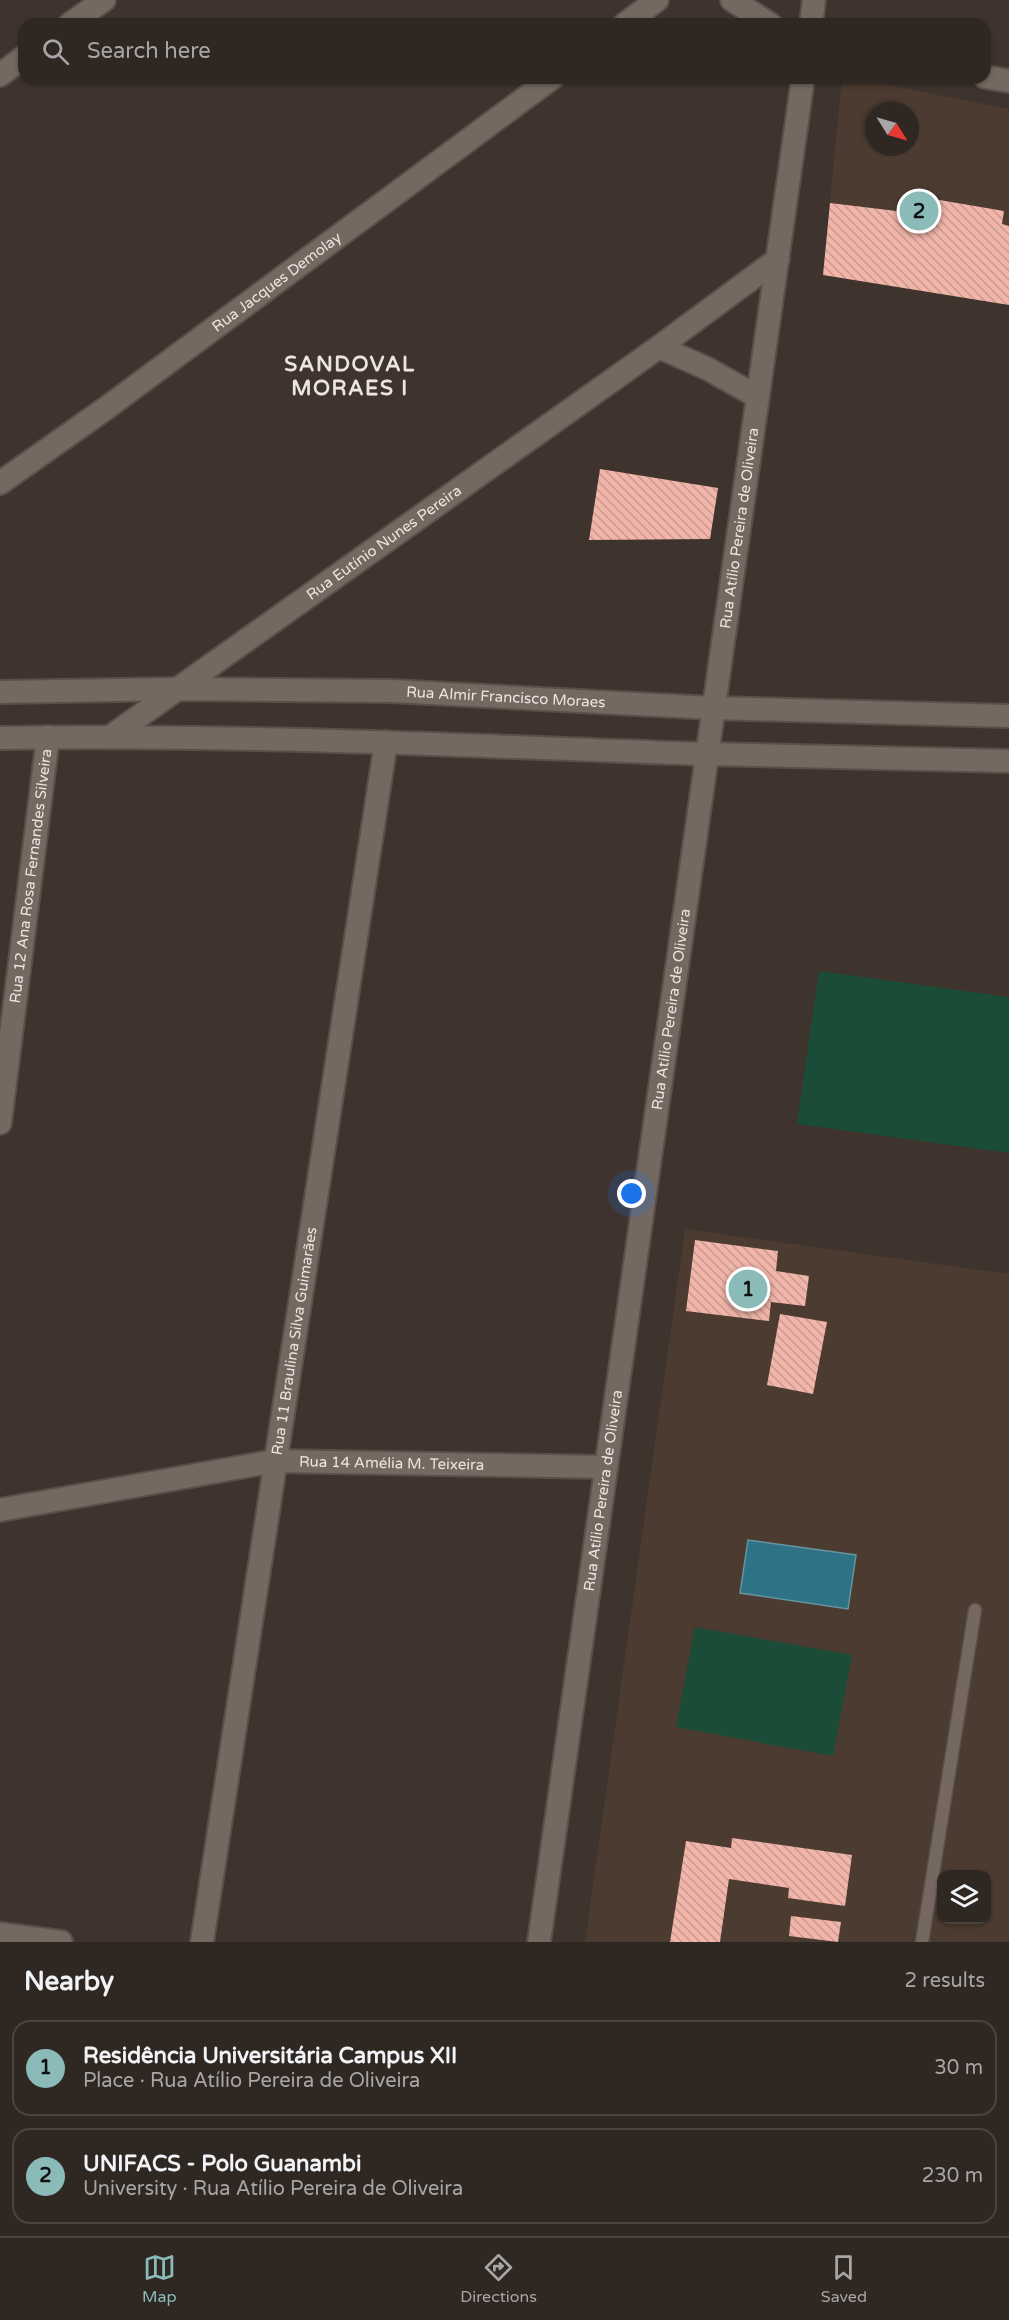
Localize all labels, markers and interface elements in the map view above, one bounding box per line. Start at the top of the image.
search box [18,18,991,84]
icon: search [39,35,72,68]
text: Search here [87,38,211,64]
north arrow [865,102,919,156]
pin: 2 [900,188,938,234]
street label: Rua Jacques Demolay [208,228,345,336]
district label: SANDOVAL MORAES I [284,352,416,401]
street label: Rua Atílio Pereira de Oliveira [716,426,762,630]
street label: Rua Eutínio Nunes Pereira [303,481,465,604]
street label: Rua Almir Francisco Moraes [406,683,606,711]
street label: Rua 12 Ana Rosa Fernandes Silveira [6,748,55,1004]
street label: Rua Atílio Pereira de Oliveira [648,908,694,1111]
your location [617,1179,646,1208]
street label: Rua 11 Braulina Silva Guimarães [268,1226,321,1456]
pin: 1 [728,1266,768,1312]
street label: Rua Atílio Pereira de Oliveira [580,1389,626,1592]
street label: Rua 14 Amélia M. Teixeira [299,1452,484,1474]
map controls [937,1870,991,1924]
button: layers [937,1870,991,1924]
text: Nearby [24,1966,114,1997]
text: 2 results [905,1969,985,1993]
text: Residência Universitária Campus XII [83,2043,457,2069]
text: 1 [39,2056,52,2080]
text: 30 m [934,2056,983,2080]
text: Place · Rua Atílio Pereira de Oliveira [83,2069,420,2093]
text: UNIFACS - Polo Guanambi [83,2151,361,2177]
text: 2 [39,2164,52,2188]
text: 230 m [922,2164,983,2188]
text: University · Rua Atílio Pereira de Oliveira [83,2177,463,2201]
tab: Map [142,2251,176,2307]
tab: Directions [460,2251,537,2307]
tab: Saved [821,2251,867,2307]

